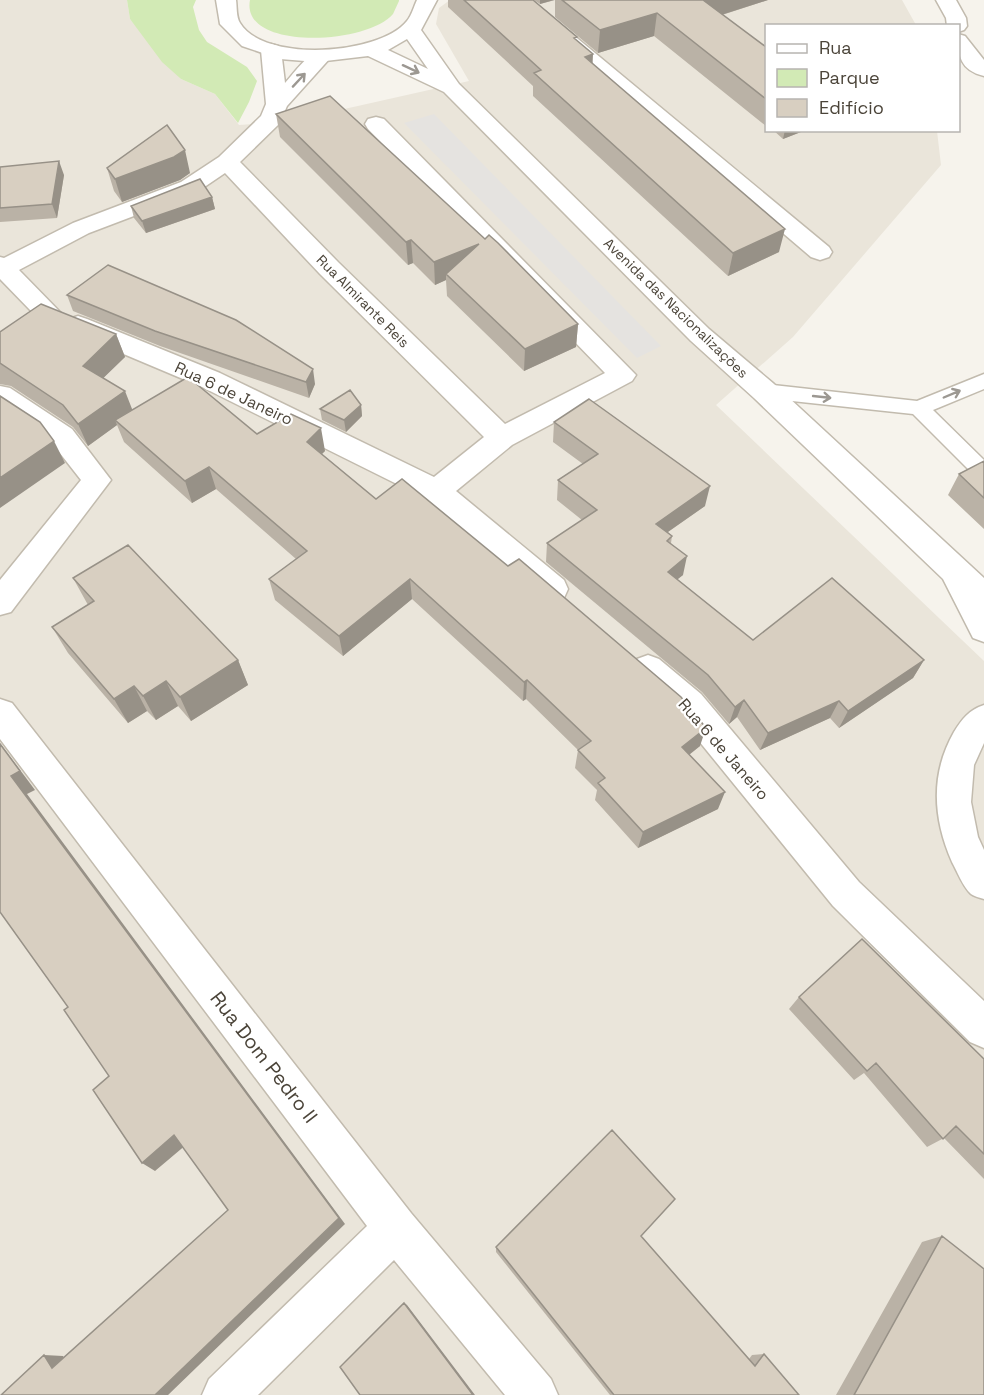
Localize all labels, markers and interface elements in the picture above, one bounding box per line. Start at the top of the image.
legend [765,24,960,132]
text: Rua [819,36,852,59]
one-way arrow [402,63,420,75]
text: Parque [819,66,880,89]
one-way arrow [292,73,306,88]
text: Edifício [819,96,884,119]
street label: Avenida das Nacionalizações [600,234,752,382]
street label: Rua Almirante Reis [313,251,413,351]
street label: Rua 6 de Janeiro [171,357,296,430]
one-way arrow [942,388,960,400]
one-way arrow [812,392,831,403]
street label: Rua 6 de Janeiro [674,694,774,805]
street label: Rua Dom Pedro II [204,986,324,1128]

